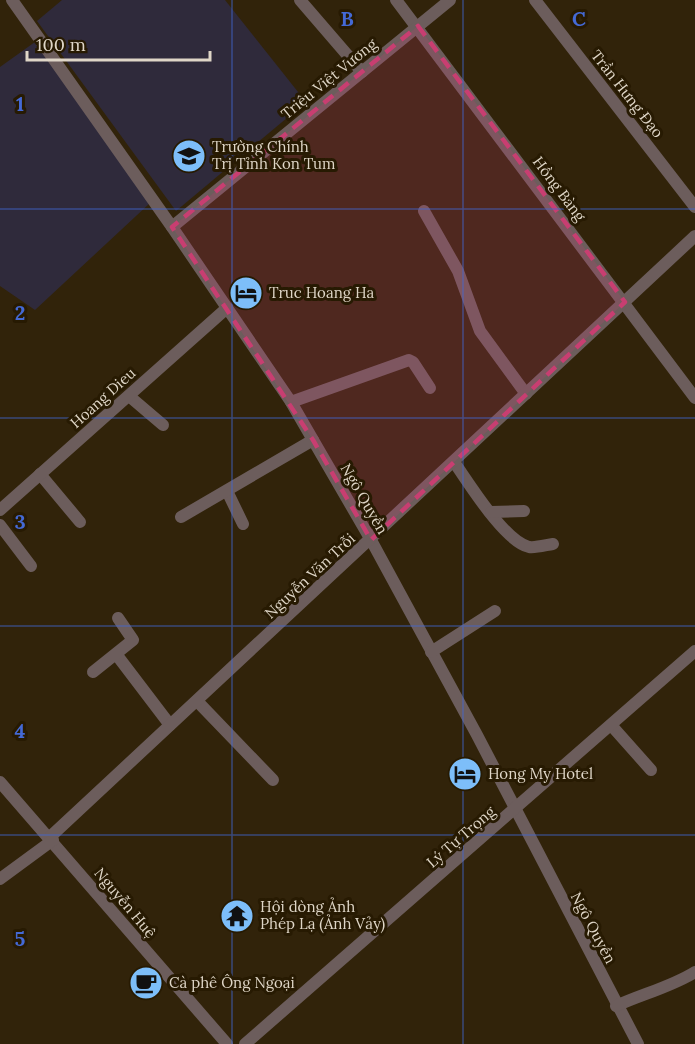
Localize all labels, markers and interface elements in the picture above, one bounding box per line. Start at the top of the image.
text: B [340,6,354,31]
text: C [572,6,586,31]
scale bar [27,24,210,62]
text: 100 m [36,33,86,56]
street label: Triệu Việt Vương [277,34,381,123]
street label: Trần Hưng Đạo [587,46,668,142]
text: 1 [16,91,24,116]
place label: Trường Chính Trị Tỉnh Kon Tum [212,137,335,173]
school or university icon: Trường Chính Trị Tỉnh Kon Tum [171,138,207,174]
street label: Hồng Bàng [529,153,590,225]
hotel icon: Truc Hoang Ha [228,275,264,311]
place label: Truc Hoang Ha [269,283,375,302]
text: 2 [15,300,25,325]
street label: Hoang Dieu [66,363,139,432]
street label: Ngô Quyền [337,460,392,537]
text: 3 [14,509,26,534]
street label: Nguyễn Văn Trỗi [261,529,359,622]
text: 4 [15,718,26,743]
hotel icon: Hong My Hotel [447,756,483,792]
place label: Hong My Hotel [488,764,593,783]
street label: Lý Tự Trọng [422,801,499,872]
street label: Nguyễn Huệ [90,864,160,942]
street label: Ngô Quyền [567,889,620,967]
place label: Hội dòng Ảnh Phép Lạ (Ảnh Vảy) [260,897,386,934]
temple icon: Hội dòng Ảnh Phép Lạ (Ảnh Vảy) [219,898,255,934]
text: 5 [15,926,26,951]
cafe icon: Cà phê Ông Ngoại [128,965,164,1001]
place label: Cà phê Ông Ngoại [169,973,295,992]

